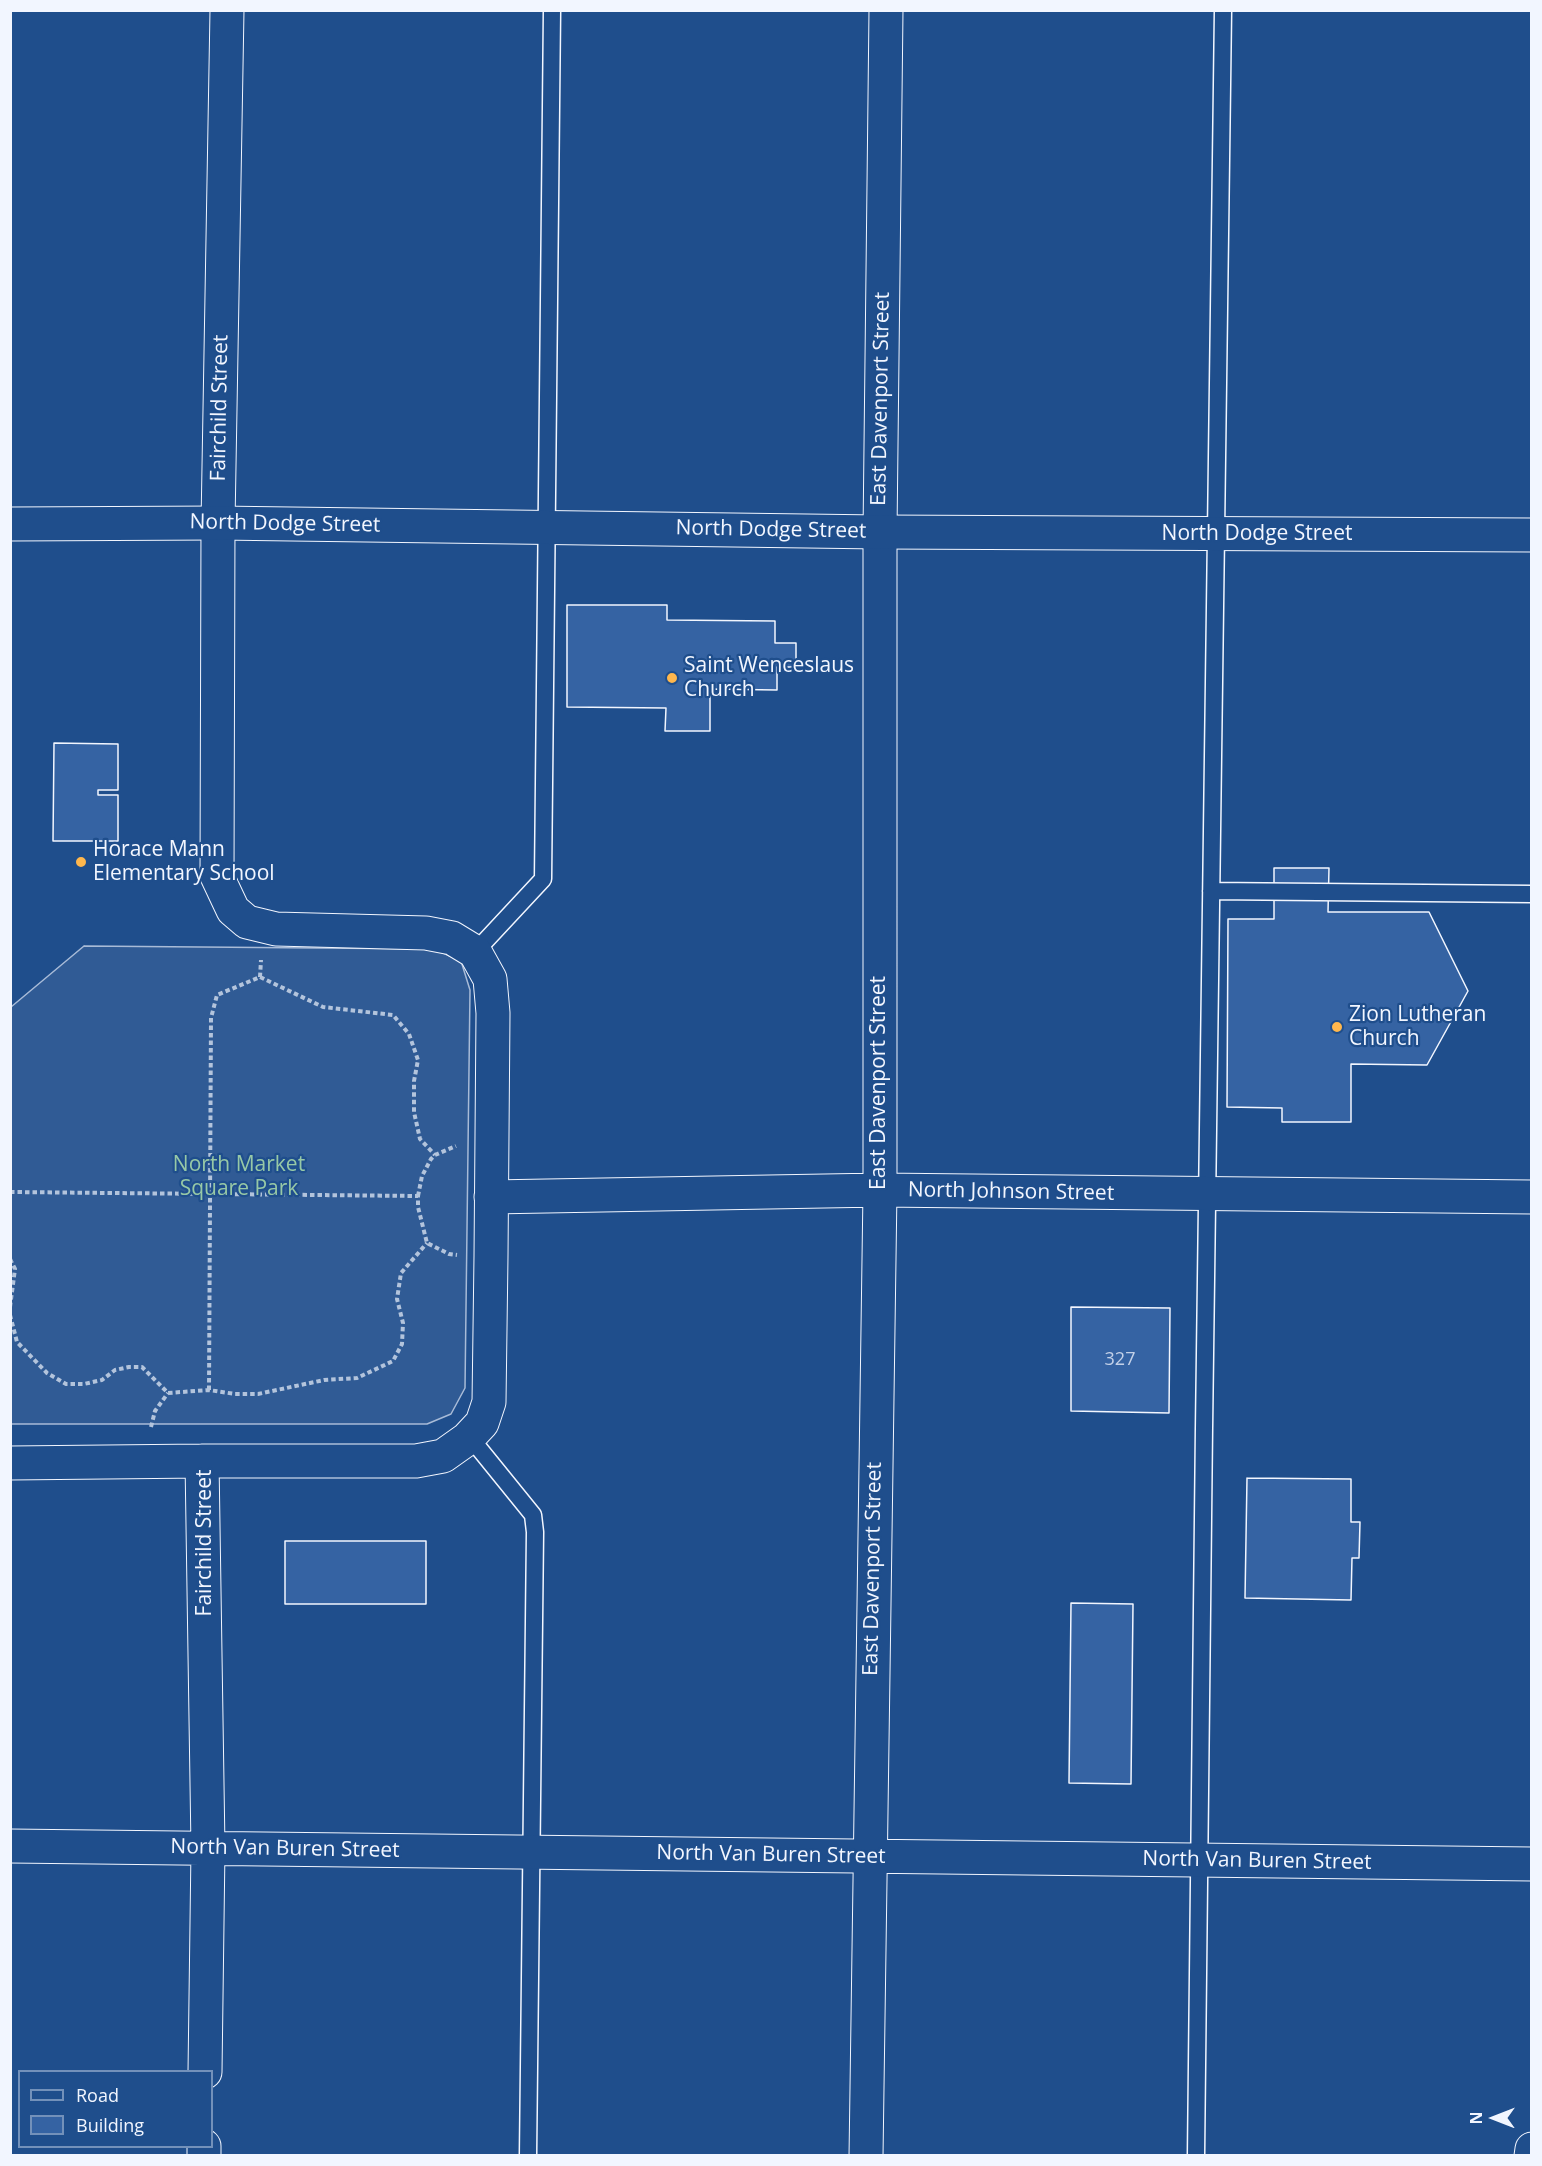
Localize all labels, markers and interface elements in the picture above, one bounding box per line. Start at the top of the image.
street label: East Davenport Street [867,292,895,506]
street label: Fairchild Street [206,334,234,482]
street label: North Dodge Street [189,510,381,538]
street label: North Dodge Street [675,516,867,544]
street label: North Dodge Street [1162,521,1352,547]
place label: Saint Wenceslaus Church [684,653,854,703]
marker: Saint Wenceslaus Church [665,671,679,685]
place label: Horace Mann Elementary School [93,837,275,887]
marker: Horace Mann Elementary School [74,855,88,869]
street label: East Davenport Street [866,976,892,1190]
place label: Zion Lutheran Church [1349,1002,1486,1052]
marker: Zion Lutheran Church [1330,1020,1344,1034]
park label: North Market Square Park [173,1152,305,1202]
street label: North Johnson Street [908,1178,1114,1206]
house number: 327 [1105,1349,1135,1371]
street label: East Davenport Street [859,1462,887,1676]
street label: Fairchild Street [192,1470,218,1616]
street label: North Van Buren Street [170,1834,400,1864]
street label: North Van Buren Street [656,1840,886,1870]
street label: North Van Buren Street [1142,1846,1372,1876]
legend [18,2070,213,2148]
text: Road [76,2083,119,2107]
north arrow [1464,2088,1524,2148]
text: N [1465,2112,1487,2125]
text: Building [76,2113,144,2137]

